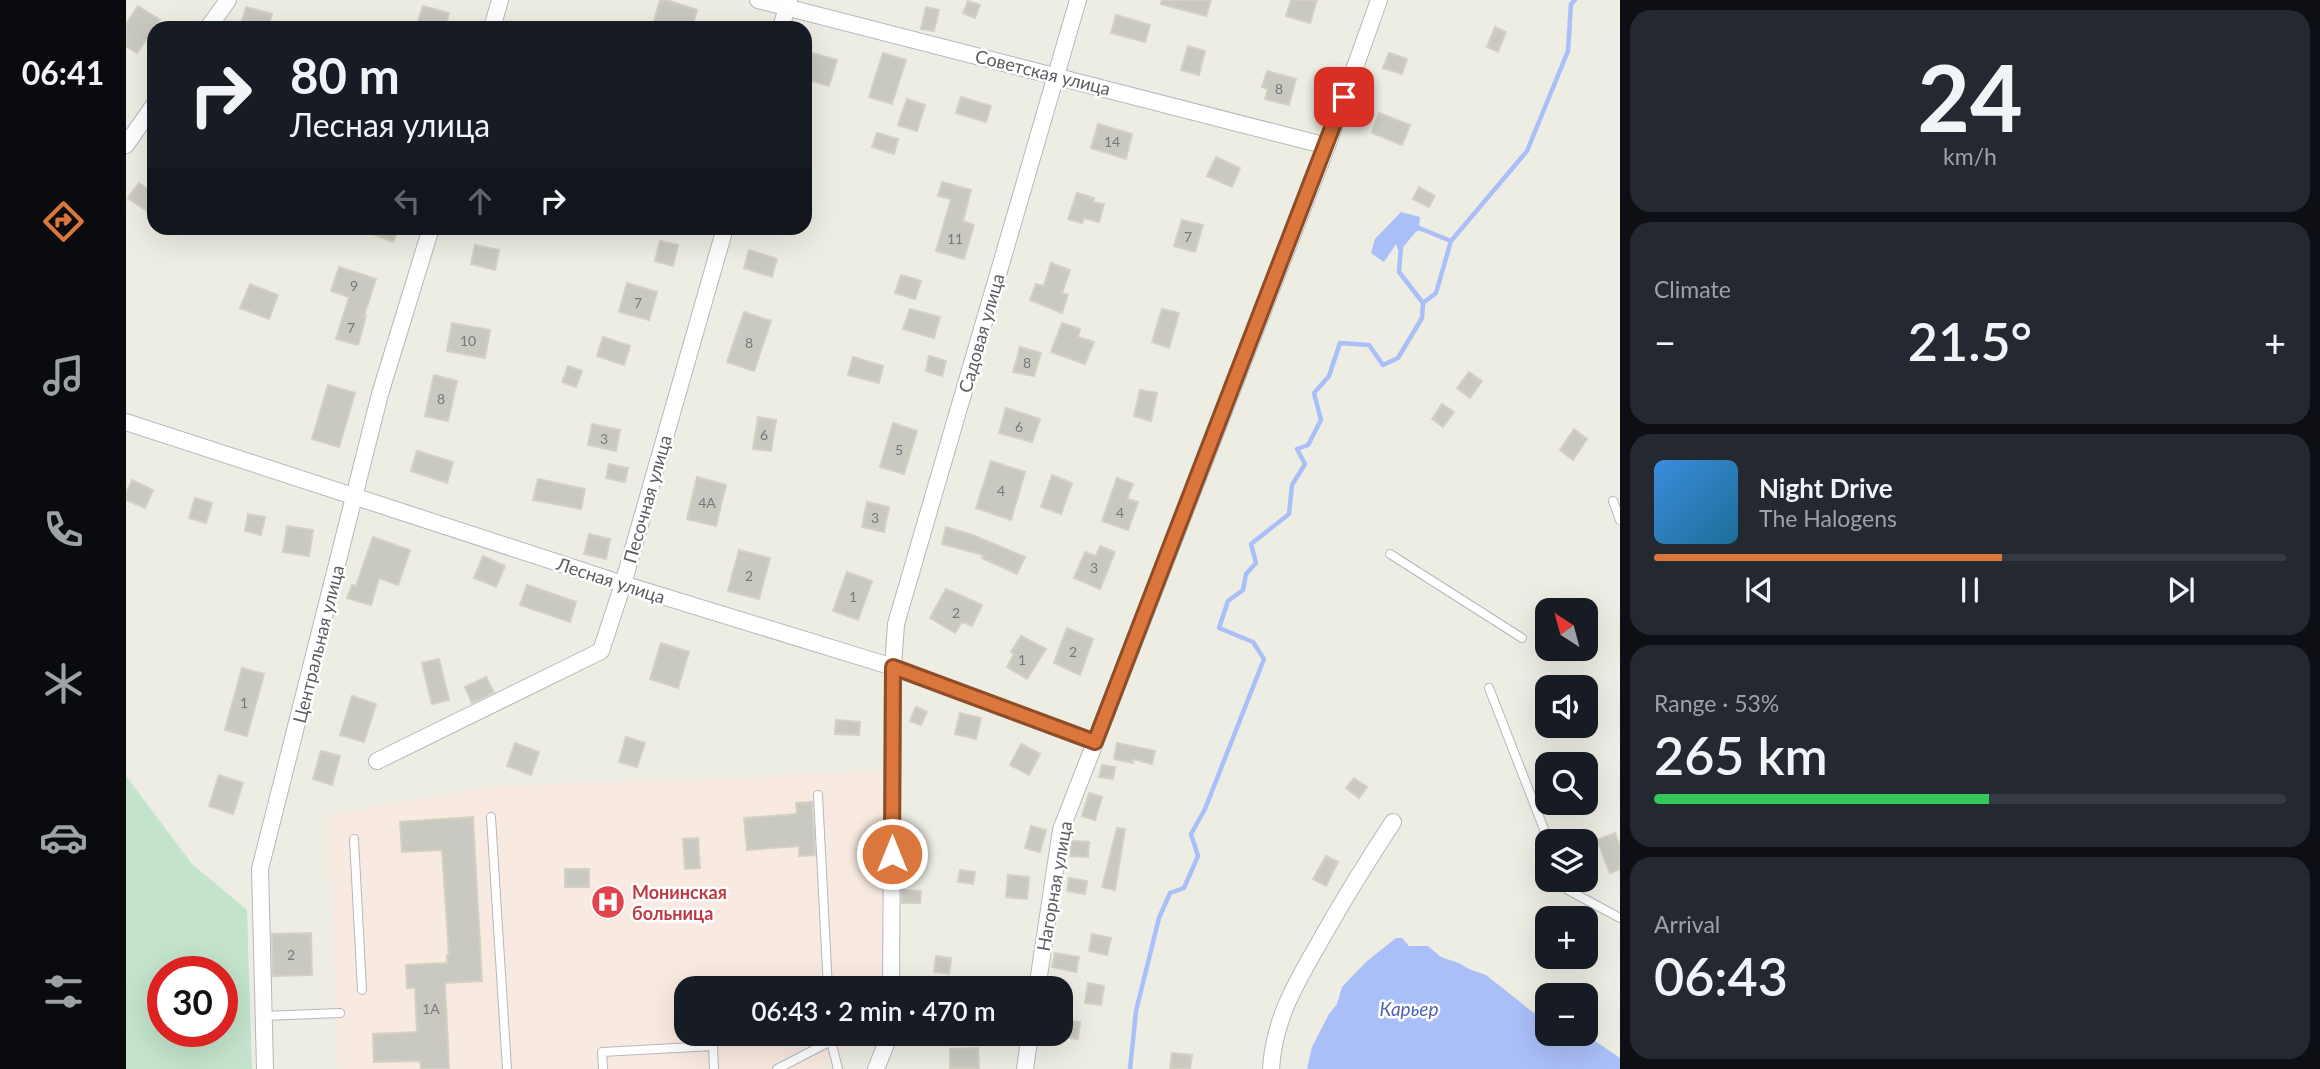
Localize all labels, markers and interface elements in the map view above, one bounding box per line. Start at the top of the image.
text: 24 [1917,42,2023,151]
street label: Советская улица [973,45,1113,99]
text: 80 m [290,46,400,104]
icon: right [175,49,266,140]
text: 06:41 [22,53,104,92]
pin [1314,67,1374,127]
icon: arrive [1325,78,1363,116]
house number: 8 [1275,80,1283,97]
text: Лесная улица [290,105,490,144]
house number: 14 [1104,133,1120,150]
text: km/h [1943,142,1997,170]
icon: left [388,182,426,220]
icon: ahead [461,182,499,220]
icon: right [534,182,572,220]
icon: directions [39,197,88,246]
house number: 7 [1184,228,1192,245]
house number: 11 [947,230,963,247]
street label: Садовая улица [954,271,1008,395]
text: Climate [1654,275,1731,303]
house number: 9 [350,277,358,294]
house number: 7 [634,294,642,311]
text: 21.5° [1908,310,2032,372]
house number: 7 [347,319,355,336]
text: − [1654,319,1676,365]
text: + [2264,319,2286,365]
house number: 10 [460,332,476,349]
house number: 8 [745,334,753,351]
icon: music [39,351,88,400]
house number: 8 [1023,354,1031,371]
house number: 8 [437,390,445,407]
house number: 6 [1015,418,1023,435]
house number: 6 [760,426,768,443]
house number: 3 [600,430,608,447]
street label: Песочная улица [618,432,676,566]
house number: 5 [895,441,903,458]
text: Night Drive [1759,472,1893,504]
house number: 4 [997,482,1005,499]
house number: 4А [698,494,716,511]
house number: 4 [1116,504,1124,521]
text: The Halogens [1759,504,1897,532]
icon: phone [39,505,88,554]
house number: 3 [871,509,879,526]
street label: Лесная улица [553,552,668,608]
house number: 3 [1090,559,1098,576]
street label: Центральная улица [288,563,348,725]
house number: 2 [745,567,753,584]
icon: previous [1740,571,1778,609]
icon: pause [1951,571,1989,609]
icon: next [2162,571,2200,609]
house number: 1 [849,588,857,605]
north arrow [1535,598,1598,662]
map controls [1535,598,1598,1046]
house number: 2 [952,604,960,621]
house number: 2 [1069,643,1077,660]
house number: 1 [1018,651,1026,668]
icon: climate [39,659,88,708]
button: sound [1535,675,1598,738]
text: Range · 53% [1654,689,1779,717]
house number: 1 [240,694,248,711]
text: 265 km [1654,724,1828,786]
button: search [1535,752,1598,815]
icon: car [39,813,88,862]
position arrow [855,817,929,891]
street label: Нагорная улица [1032,819,1076,953]
button: layers [1535,829,1598,892]
place label: Монинская больница [632,881,727,924]
hospital icon: Монинская больница [589,883,627,921]
button: + [1535,906,1598,969]
text: Arrival [1654,910,1720,938]
text: 06:43 [1654,945,1788,1007]
house number: 2 [287,946,295,963]
speed limit sign: 30 [147,956,238,1047]
icon: filters [39,967,88,1016]
button: − [1535,983,1598,1046]
text: 06:43 · 2 min · 470 m [751,995,996,1027]
water label: Карьер [1380,997,1438,1020]
house number: 1А [422,1000,440,1017]

